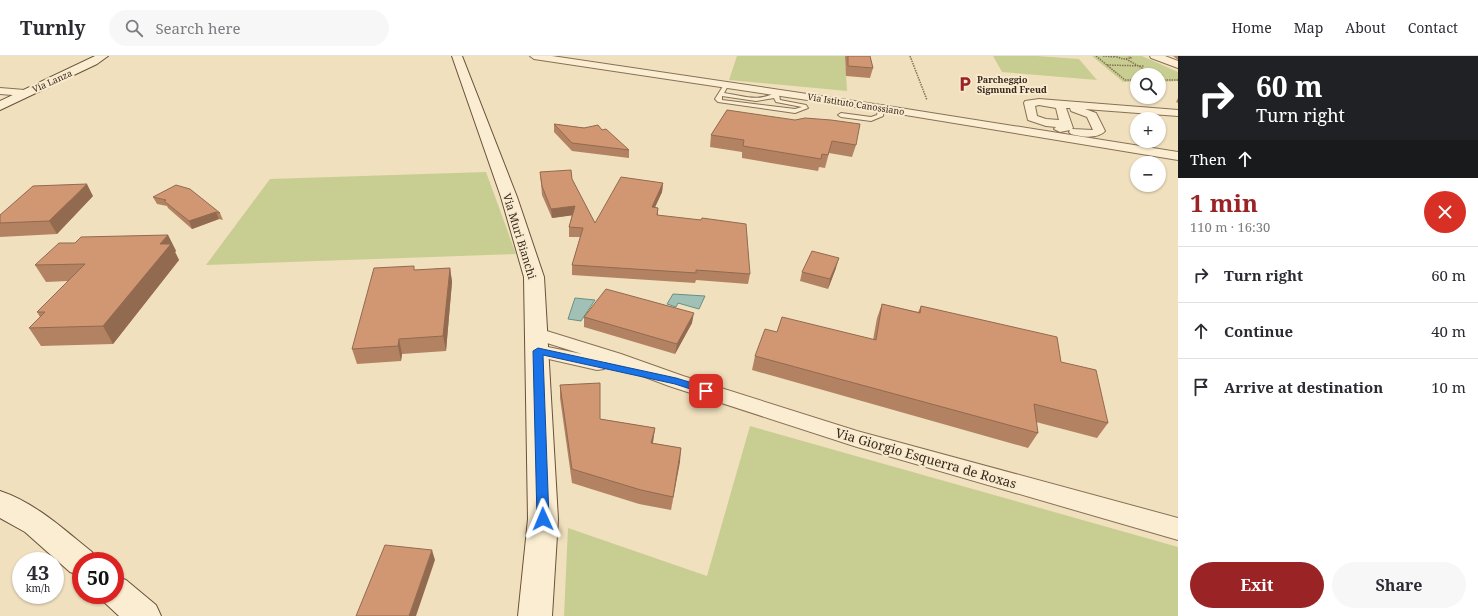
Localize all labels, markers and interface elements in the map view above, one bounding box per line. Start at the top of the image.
search box [109,10,389,46]
text: Turnly [20,15,85,41]
icon: search [123,17,145,39]
text: Search here [155,18,241,38]
text: Home [1232,18,1272,37]
text: Map [1294,18,1323,37]
text: About [1345,18,1386,37]
text: Contact [1408,18,1458,37]
street label: Via Lanza [30,66,74,96]
text: 60 m [1256,67,1323,105]
map controls [1130,68,1166,192]
button: search [1130,68,1166,104]
icon: right [1190,72,1242,124]
place label: Parcheggio Sigmund Freud [977,73,1047,96]
parking icon: Parcheggio Sigmund Freud [956,75,974,93]
street label: Via Istituto Canossiano [807,90,905,118]
text: Turn right [1256,103,1345,127]
button: + [1130,112,1166,148]
icon: ahead [1234,148,1256,170]
text: Then [1190,149,1226,169]
button: − [1130,156,1166,192]
text: 1 min [1190,186,1258,219]
street label: Via Muri Bianchi [500,191,540,281]
button: close [1424,191,1466,233]
text: 110 m · 16:30 [1190,218,1270,236]
icon: right [1190,264,1212,286]
text: Turn right [1224,265,1303,285]
text: 60 m [1431,265,1466,285]
icon: ahead [1190,320,1212,342]
text: Continue [1224,321,1293,341]
text: 40 m [1431,321,1466,341]
pin [689,374,723,408]
icon: arrive [1190,376,1212,398]
text: Arrive at destination [1224,377,1383,397]
text: 10 m [1431,377,1466,397]
icon: arrive [695,380,717,402]
street label: Via Giorgio Esquerra de Roxas [833,423,1019,493]
position arrow [522,498,564,540]
speed limit sign: 50 [72,552,124,604]
text: 43 [27,559,49,586]
button: Exit [1190,562,1324,608]
button: Share [1332,562,1466,608]
text: km/h [26,581,50,595]

